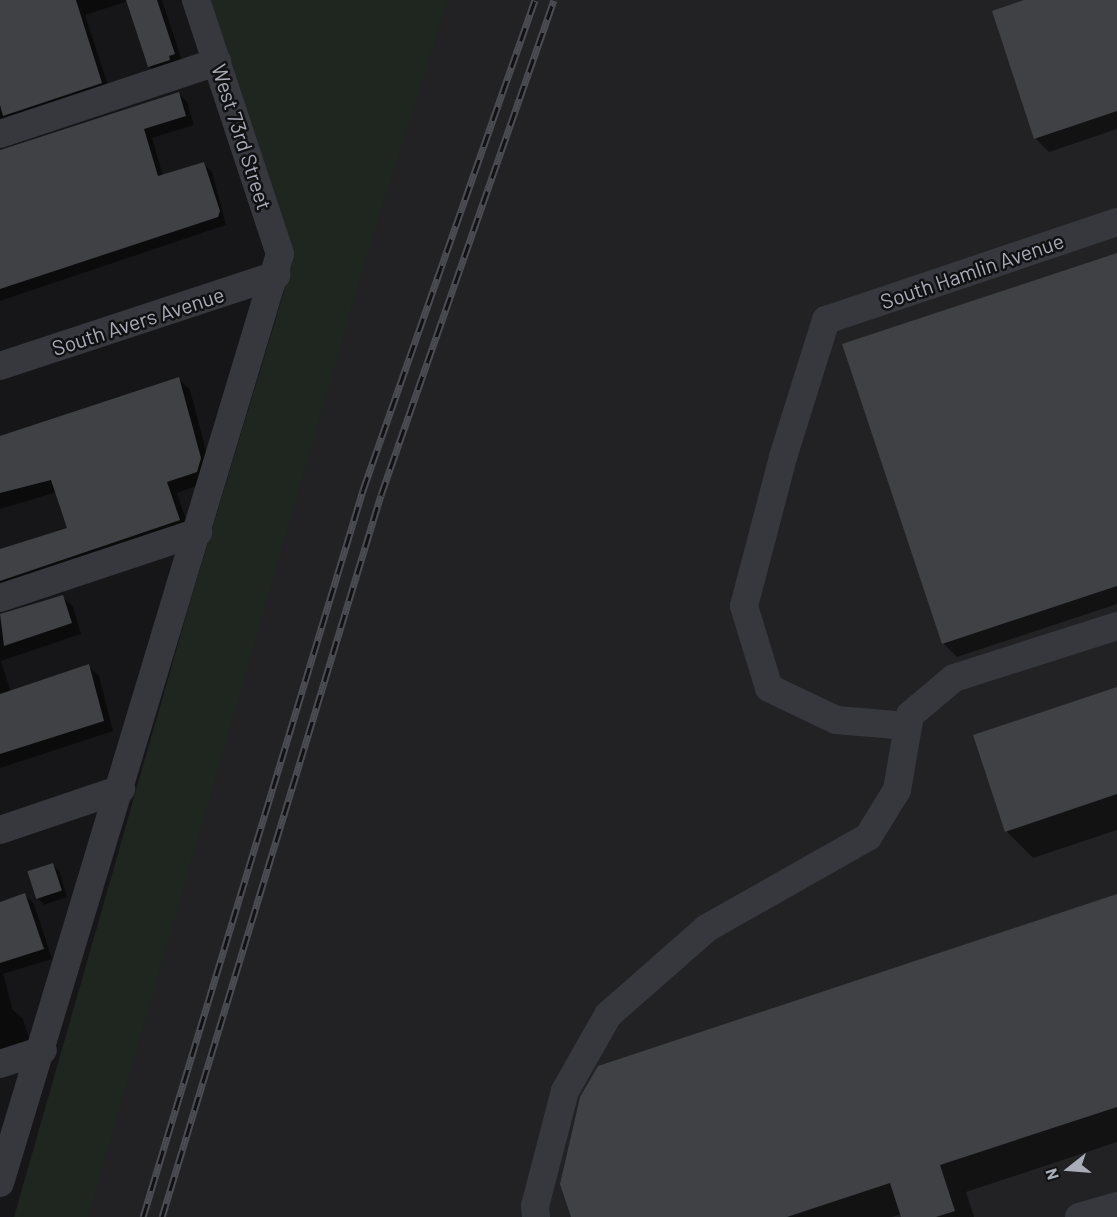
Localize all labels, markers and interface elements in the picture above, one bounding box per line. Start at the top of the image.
street label: West 73rd Street [207,61,277,213]
street label: South Hamlin Avenue [877,228,1067,314]
street label: South Avers Avenue [49,281,227,361]
north arrow [1039,1139,1099,1199]
text: N [1041,1167,1062,1182]

